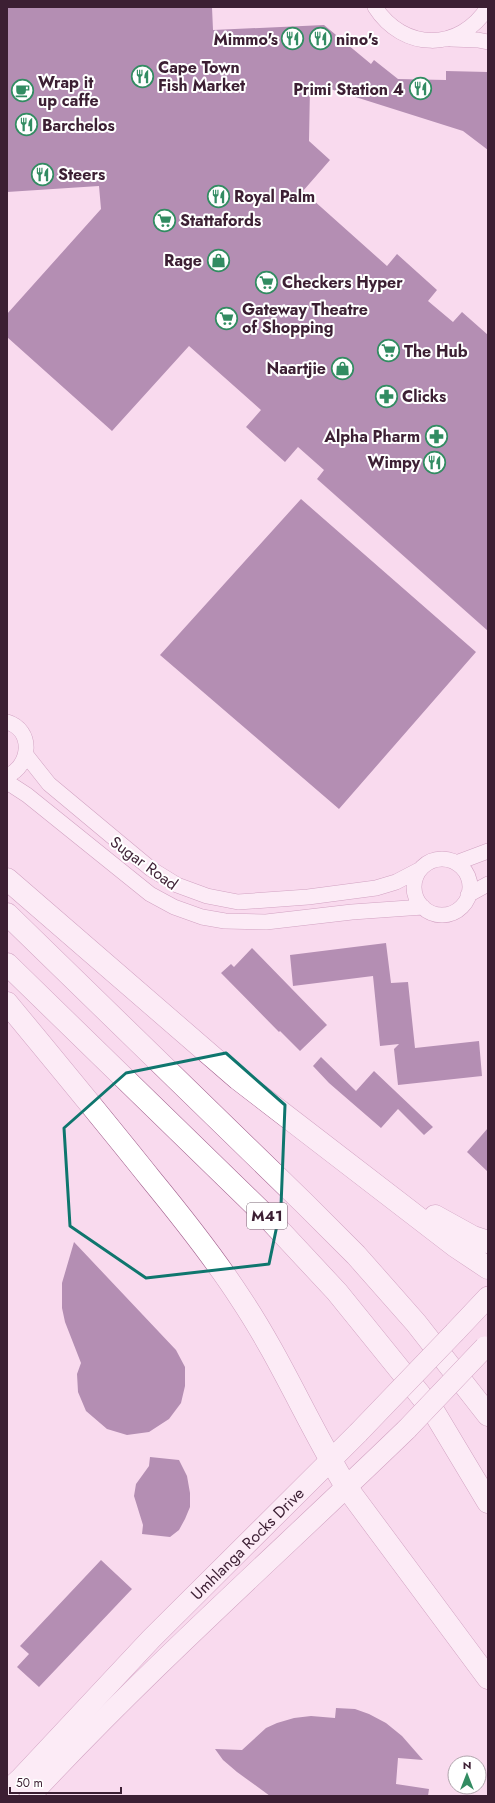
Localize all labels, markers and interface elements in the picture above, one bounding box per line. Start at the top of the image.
restaurant icon: Mimmo's [280,26,306,52]
restaurant icon: nino's [307,26,333,52]
place label: Mimmo's [214,28,278,51]
place label: nino's [336,28,378,51]
place label: Cape Town Fish Market [158,56,246,97]
restaurant icon: Cape Town Fish Market [129,63,155,89]
place label: Wrap it up caffe [38,71,99,112]
restaurant icon: Primi Station 4 [407,76,433,102]
cafe icon: Wrap it up caffe [10,78,36,104]
place label: Primi Station 4 [293,78,404,101]
restaurant icon: Barchelos [13,112,39,138]
place label: Barchelos [42,114,115,137]
restaurant icon: Steers [29,161,55,187]
place label: Steers [58,163,105,186]
restaurant icon: Royal Palm [205,183,231,209]
place label: Royal Palm [234,185,315,208]
supermarket icon: Stattafords [152,207,178,233]
place label: Stattafords [180,209,261,232]
shop icon: Rage [205,247,231,273]
place label: Rage [164,249,202,272]
supermarket icon: Checkers Hyper [254,269,280,295]
place label: Checkers Hyper [282,271,403,294]
place label: Gateway Theatre of Shopping [242,298,368,339]
supermarket icon: Gateway Theatre of Shopping [214,305,240,331]
supermarket icon: The Hub [376,338,402,364]
place label: The Hub [404,340,468,363]
shop icon: Naartjie [329,355,355,381]
place label: Naartjie [266,357,326,380]
pharmacy icon: Clicks [374,383,400,409]
place label: Clicks [402,385,446,408]
pharmacy icon: Alpha Pharm [423,423,449,449]
place label: Alpha Pharm [323,425,420,448]
restaurant icon: Wimpy [422,449,448,475]
place label: Wimpy [367,451,421,474]
street label: Sugar Road [105,831,183,895]
road number: M41 [247,1203,287,1229]
street label: Umhlanga Rocks Drive [185,1482,309,1605]
north arrow [447,1755,487,1795]
text: N [463,1757,471,1773]
scale bar [10,1769,121,1795]
text: 50 m [16,1774,43,1792]

